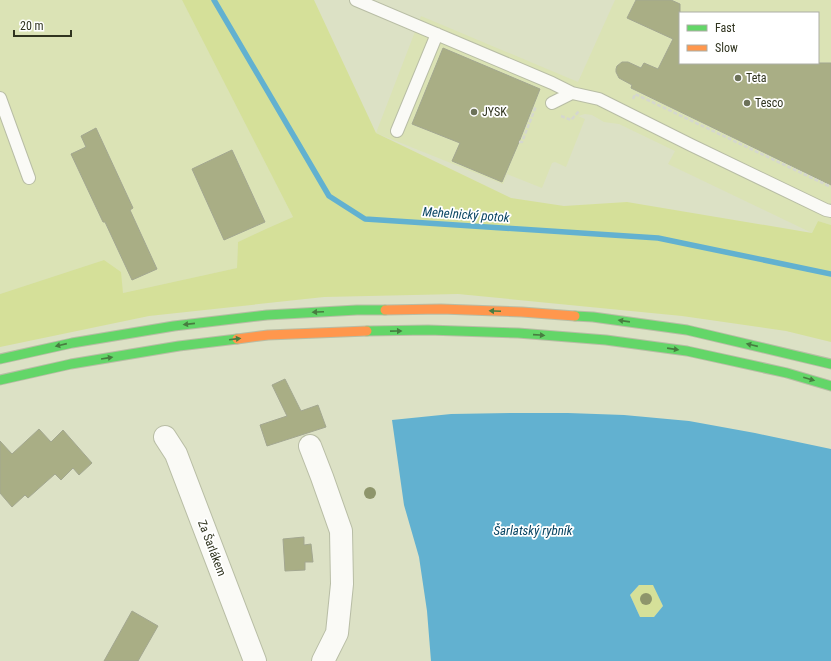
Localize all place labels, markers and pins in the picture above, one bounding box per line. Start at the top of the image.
place label: Teta [746,71,767,85]
marker: Teta [733,73,743,83]
place label: Tesco [755,96,783,110]
marker: Tesco [742,98,752,108]
place label: JYSK [482,105,507,119]
marker: JYSK [469,107,479,117]

